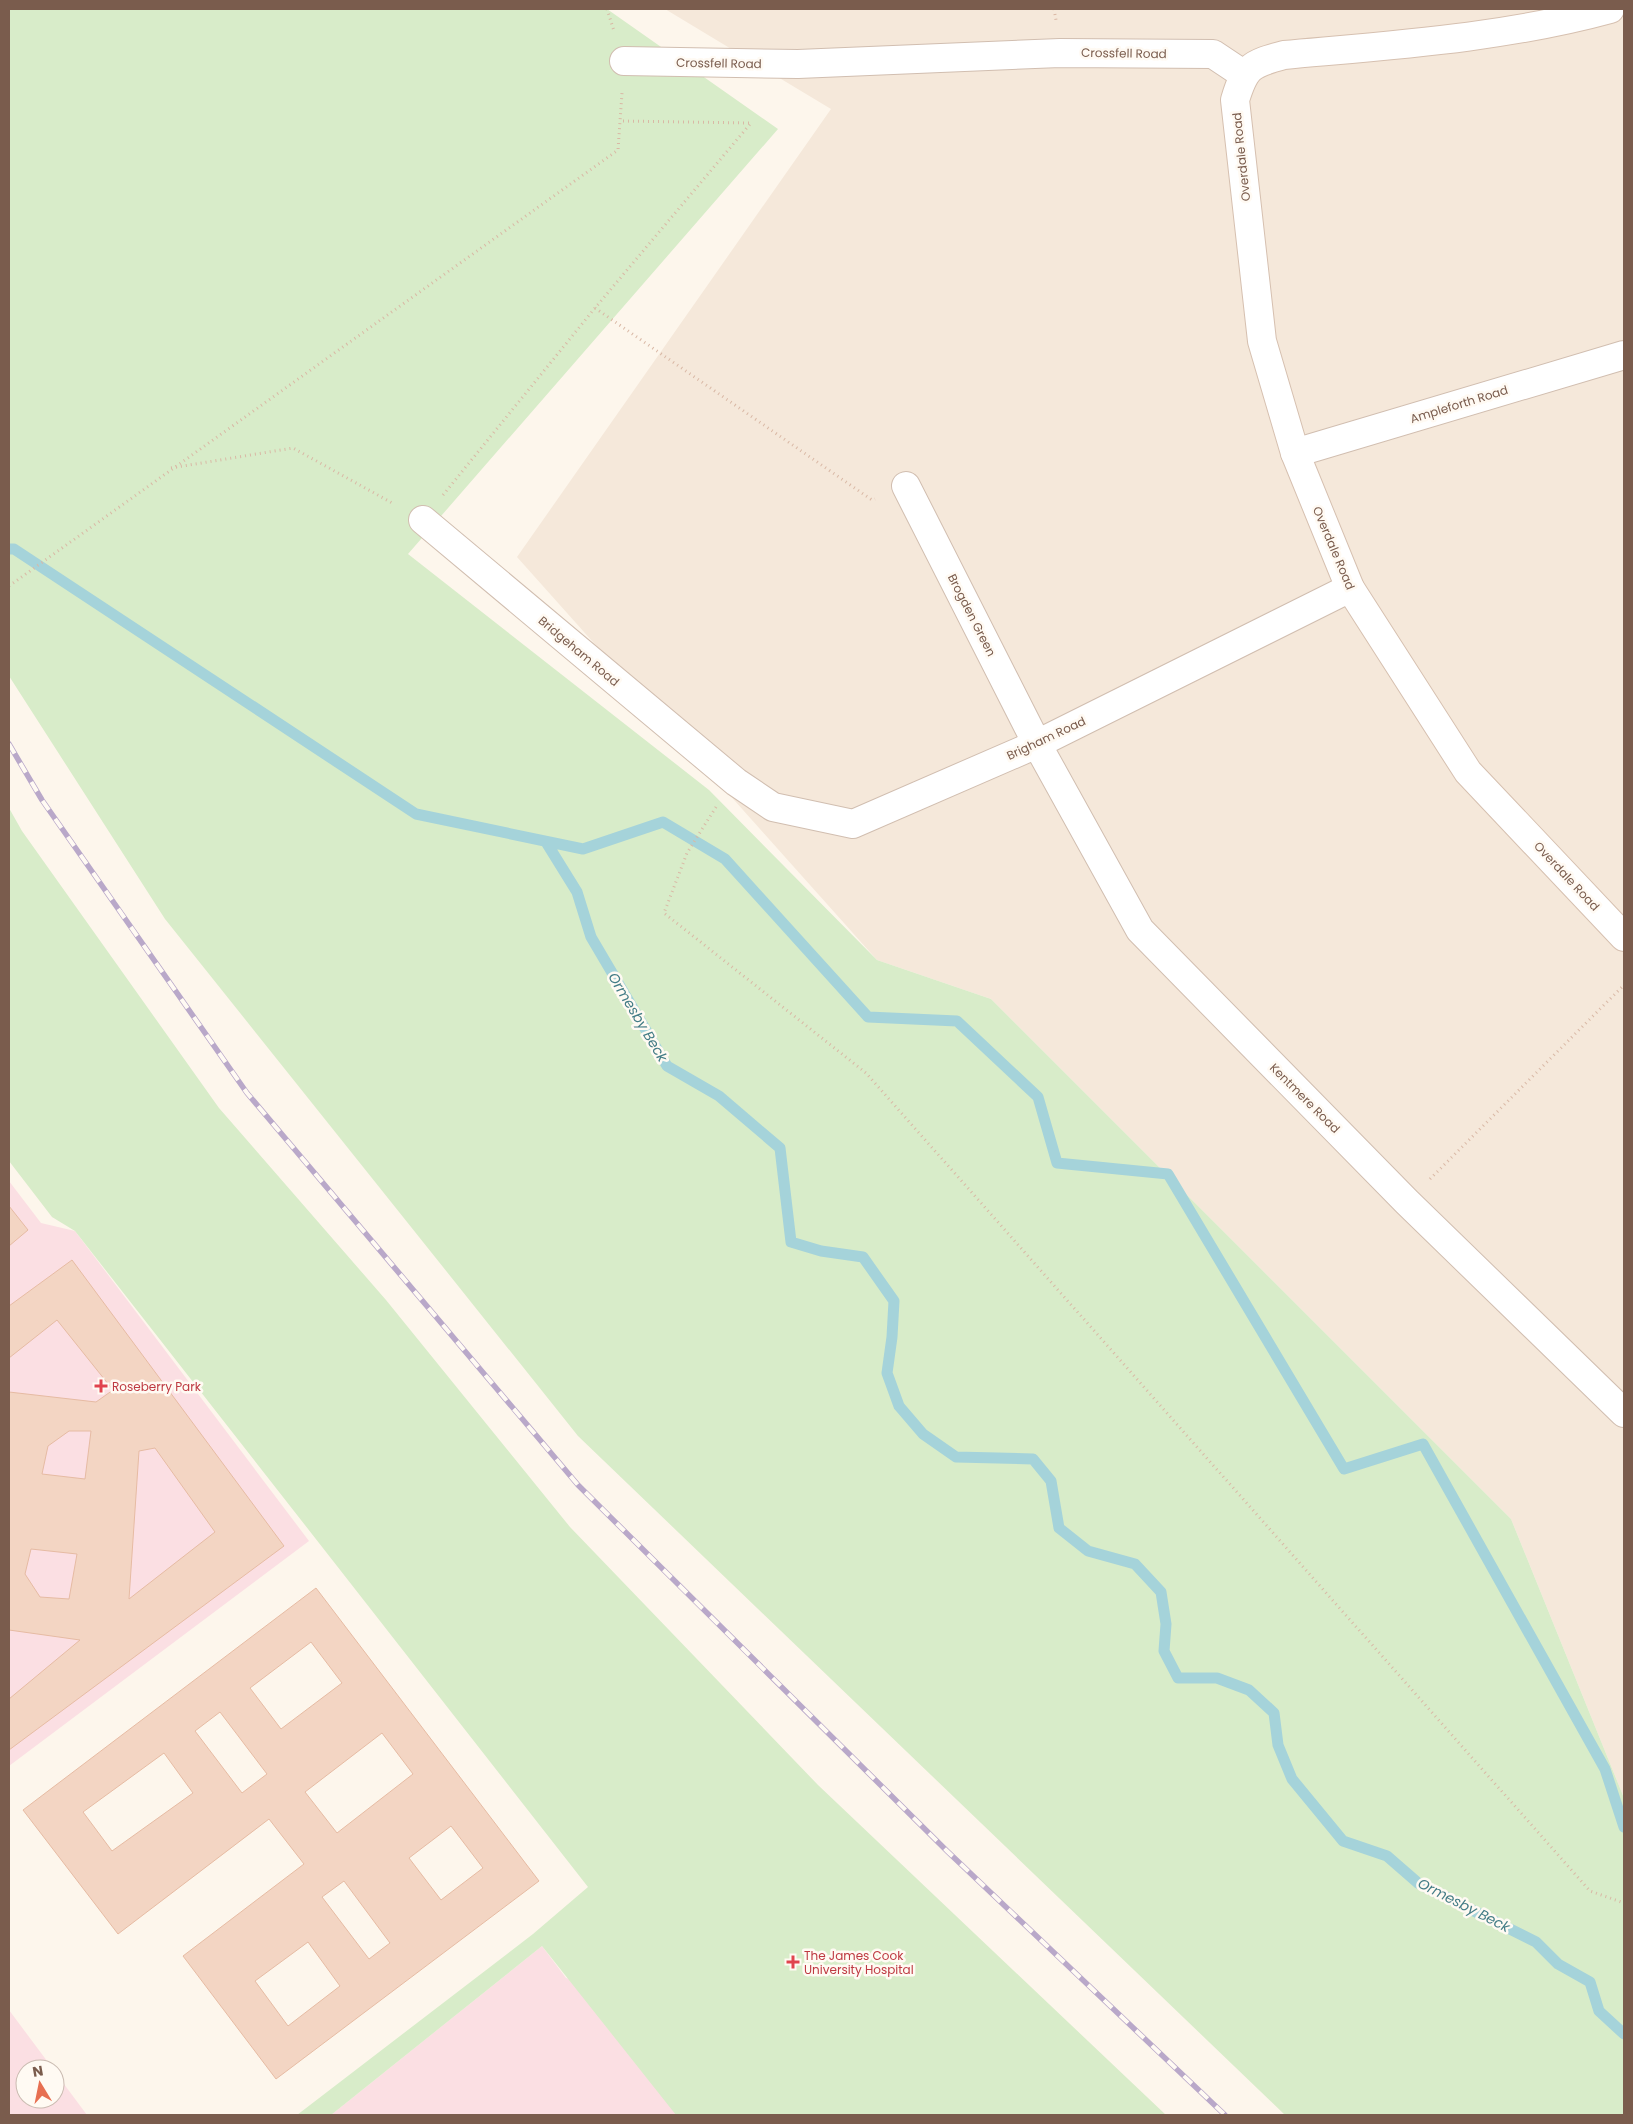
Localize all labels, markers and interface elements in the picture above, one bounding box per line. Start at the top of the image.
street label: Crossfell Road [1081,44,1167,62]
street label: Crossfell Road [676,54,762,72]
street label: Overdale Road [1228,112,1254,202]
street label: Ampleforth Road [1408,381,1510,427]
street label: Overdale Road [1309,504,1359,592]
street label: Brogden Green [944,571,1000,659]
street label: Bridgeham Road [535,612,623,690]
street label: Brigham Road [1004,712,1088,764]
street label: Overdale Road [1530,838,1604,914]
water label: Ormesby Beck [603,969,673,1066]
street label: Kentmere Road [1266,1059,1344,1137]
place label: Roseberry Park [112,1378,202,1395]
marker: Roseberry Park [94,1379,108,1393]
water label: Ormesby Beck [1414,1873,1514,1937]
place label: The James Cook University Hospital [804,1947,914,1978]
marker: The James Cook University Hospital [786,1955,800,1969]
north arrow [15,2059,65,2109]
text: N [31,2060,45,2082]

